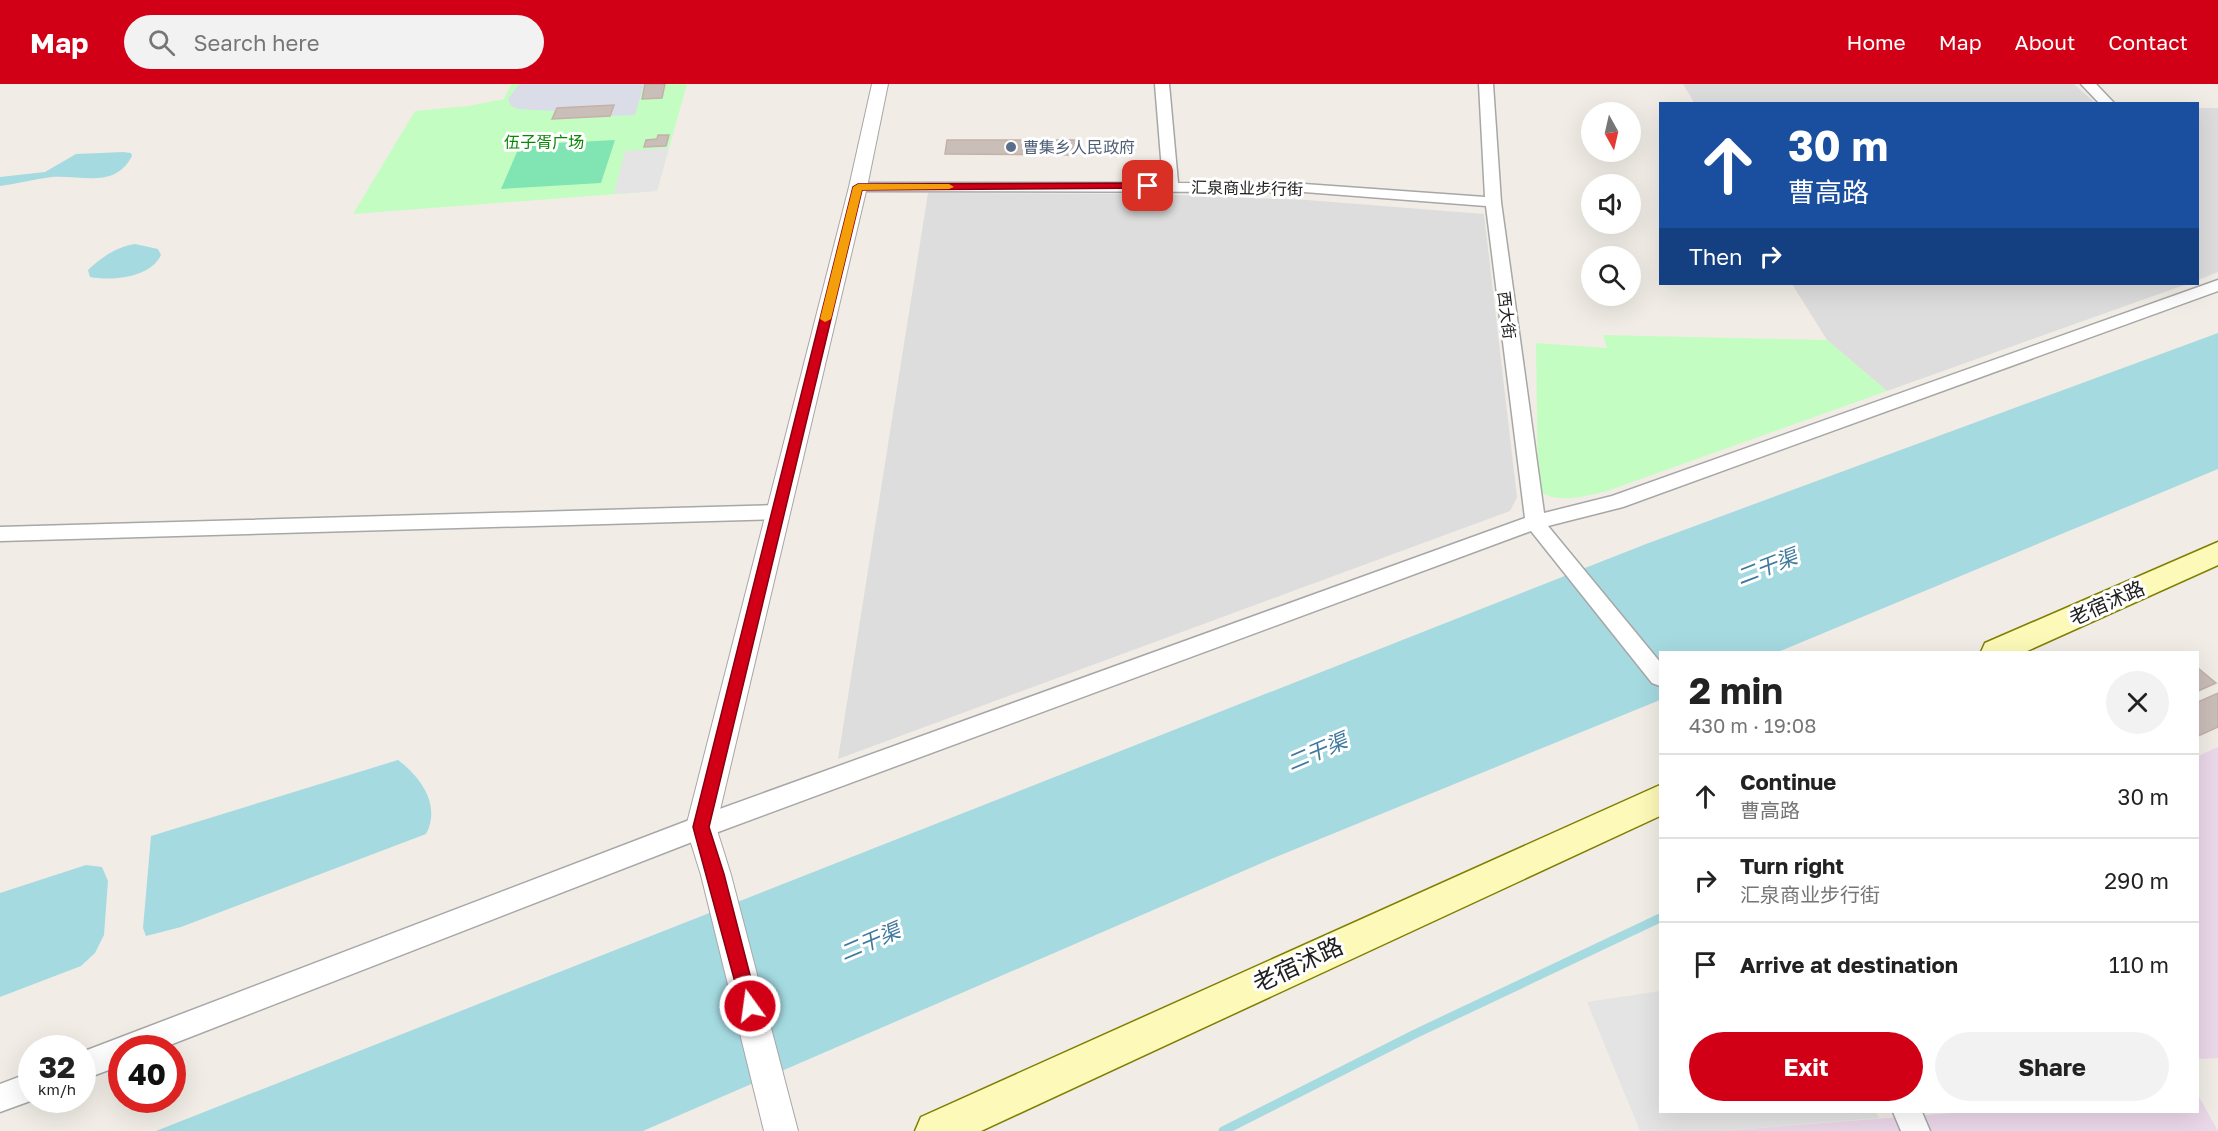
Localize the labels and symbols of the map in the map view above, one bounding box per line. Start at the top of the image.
north arrow [1581,102,1641,162]
park label: 伍子胥广场 [504,132,584,152]
place label: 曹集乡人民政府 [1023,137,1135,157]
marker: 曹集乡人民政府 [1004,140,1018,154]
pin [1122,160,1173,211]
street label: 汇泉商业步行街 [1191,177,1303,199]
street label: 西大街 [1494,290,1520,340]
water label: 二干渠 [1733,542,1804,589]
street label: 老宿沭路 [2065,575,2148,629]
water label: 二干渠 [1283,726,1353,775]
water label: 二干渠 [836,916,906,965]
street label: 老宿沭路 [1248,930,1347,997]
position arrow [718,974,782,1038]
speed limit sign: 40 [108,1035,186,1113]

